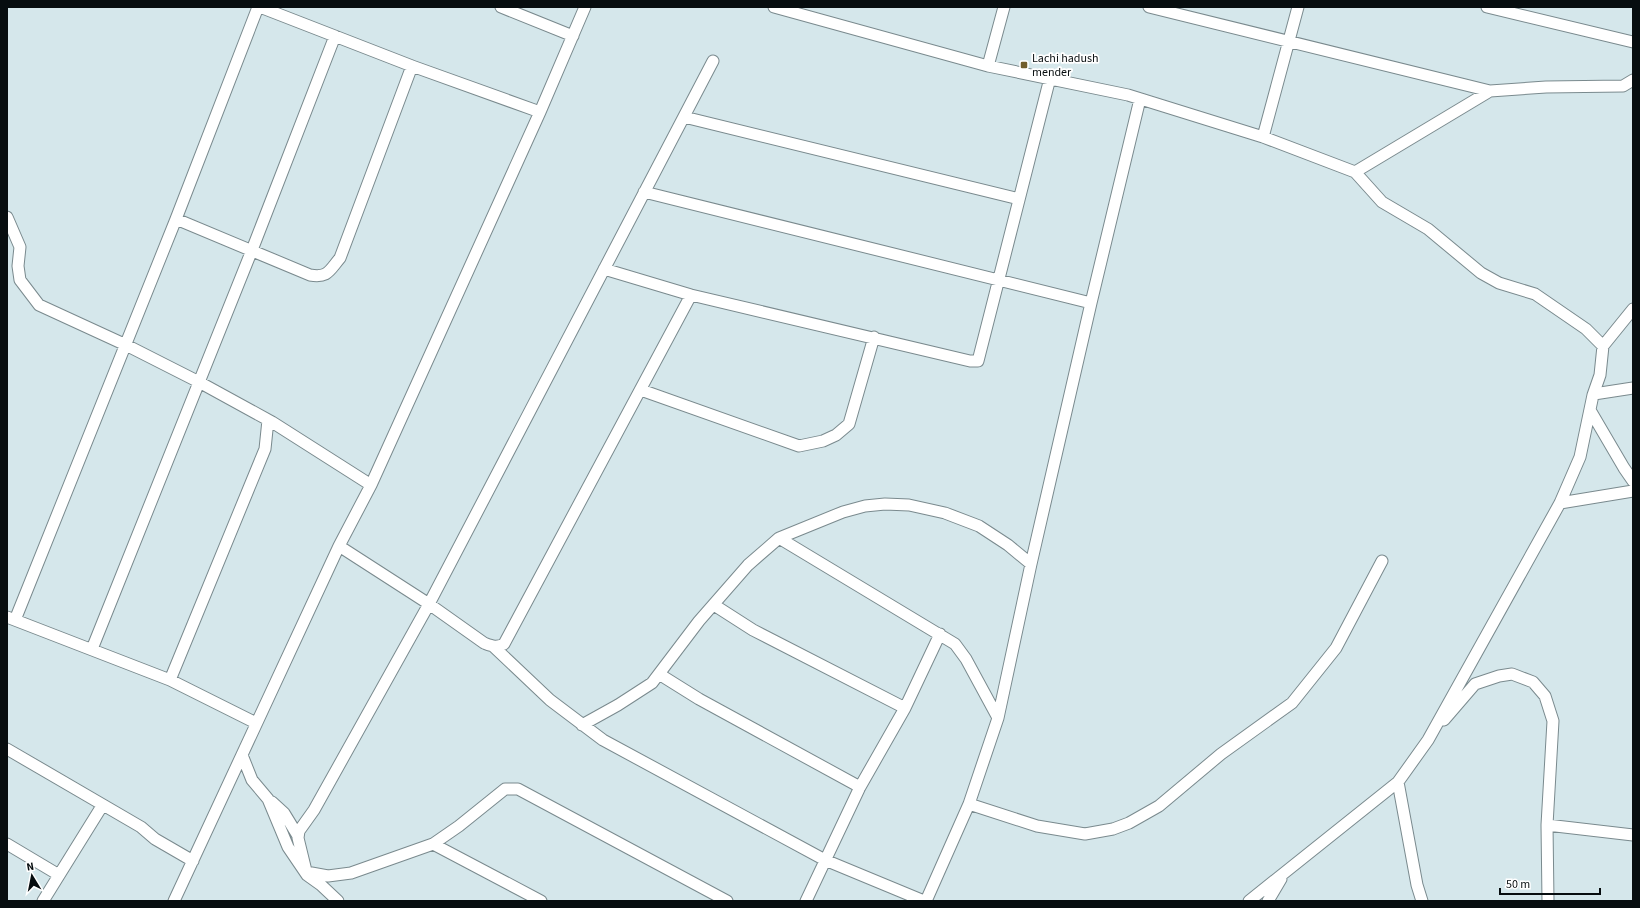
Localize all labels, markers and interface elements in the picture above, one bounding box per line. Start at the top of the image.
place label: Lachi hadush mender [1032,50,1099,81]
marker: Lachi hadush mender [1019,60,1029,70]
north arrow [12,856,52,896]
text: N [25,859,35,875]
scale bar [1500,870,1600,896]
text: 50 m [1506,876,1530,893]

